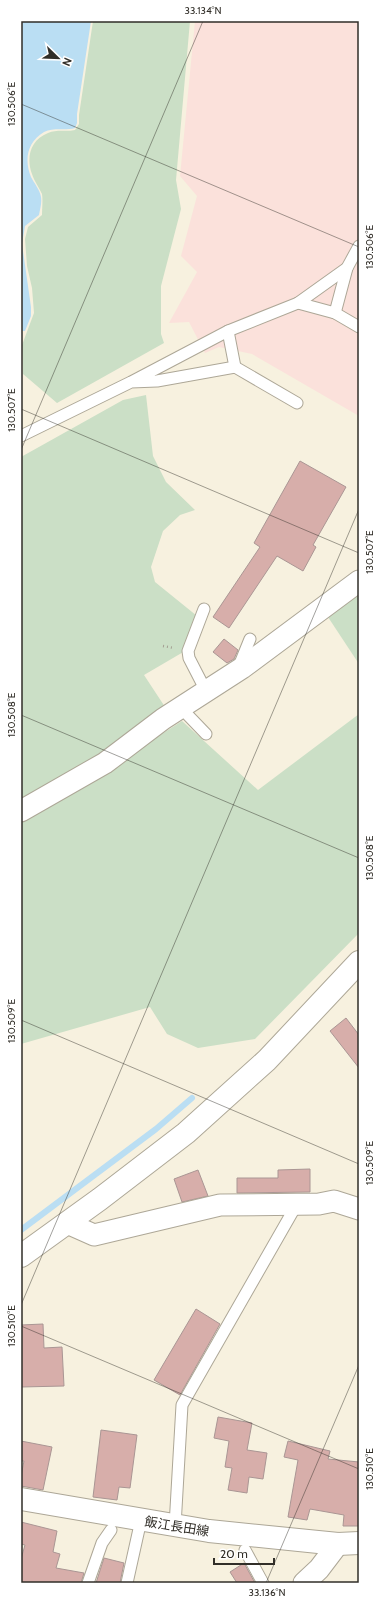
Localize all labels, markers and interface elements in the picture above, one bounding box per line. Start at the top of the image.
text: 33.134°N [184,4,222,17]
north arrow [38,38,78,78]
text: N [59,56,75,68]
text: 130.506°E [5,82,18,126]
text: 130.506°E [363,225,376,269]
text: 130.507°E [5,388,18,432]
text: 130.507°E [363,530,376,574]
text: 130.508°E [5,692,18,737]
text: 130.508°E [363,835,376,880]
text: 130.509°E [5,999,18,1043]
text: 130.509°E [363,1141,376,1185]
text: 130.510°E [5,1305,18,1347]
text: 130.510°E [363,1448,376,1490]
street label: 飯江長田線 [144,1513,210,1539]
scale bar [214,1540,274,1566]
text: 20 m [220,1546,248,1561]
text: 33.136°N [249,1586,285,1599]

